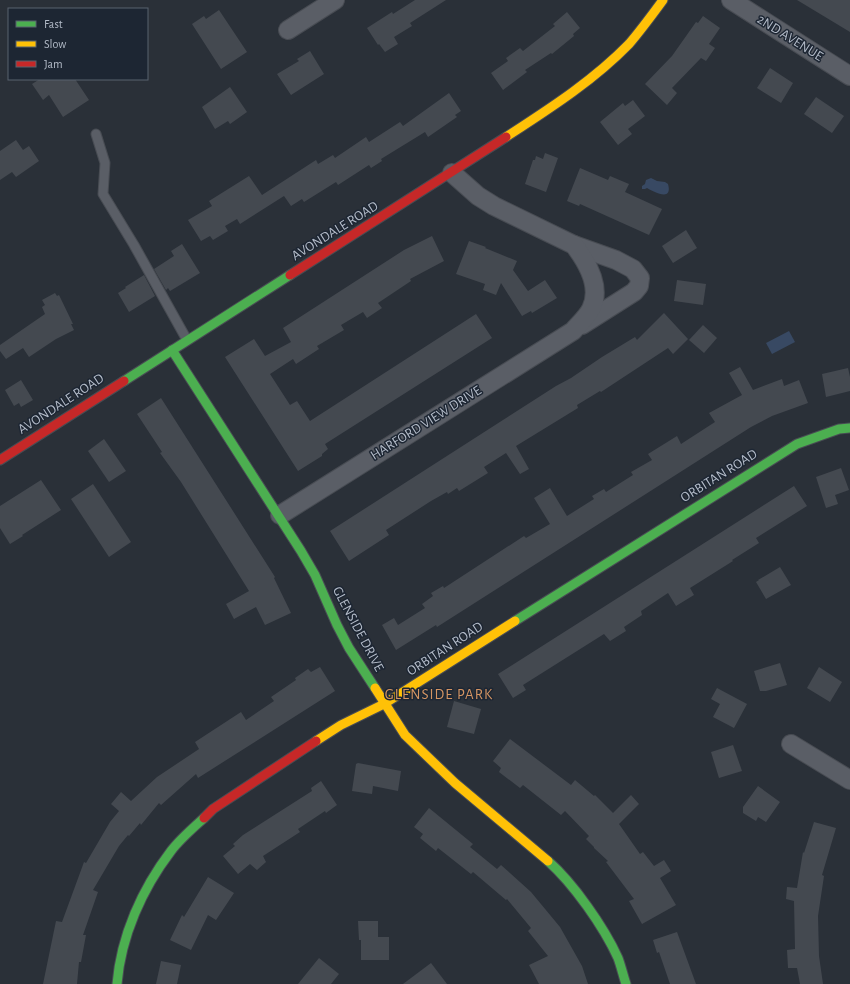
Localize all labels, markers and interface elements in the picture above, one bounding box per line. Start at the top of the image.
legend [8,8,148,80]
street label: 2ND AVENUE [755,12,826,64]
text: Fast [44,18,63,30]
text: Slow [44,38,66,50]
text: Jam [44,58,63,70]
street label: AVONDALE ROAD [289,199,381,263]
street label: AVONDALE ROAD [16,371,106,437]
street label: HARFORD VIEW DRIVE [368,383,484,463]
street label: ORBITAN ROAD [678,447,760,505]
street label: GLENSIDE DRIVE [330,584,386,674]
street label: ORBITAN ROAD [405,619,485,679]
district label: GLENSIDE PARK [385,687,493,702]

